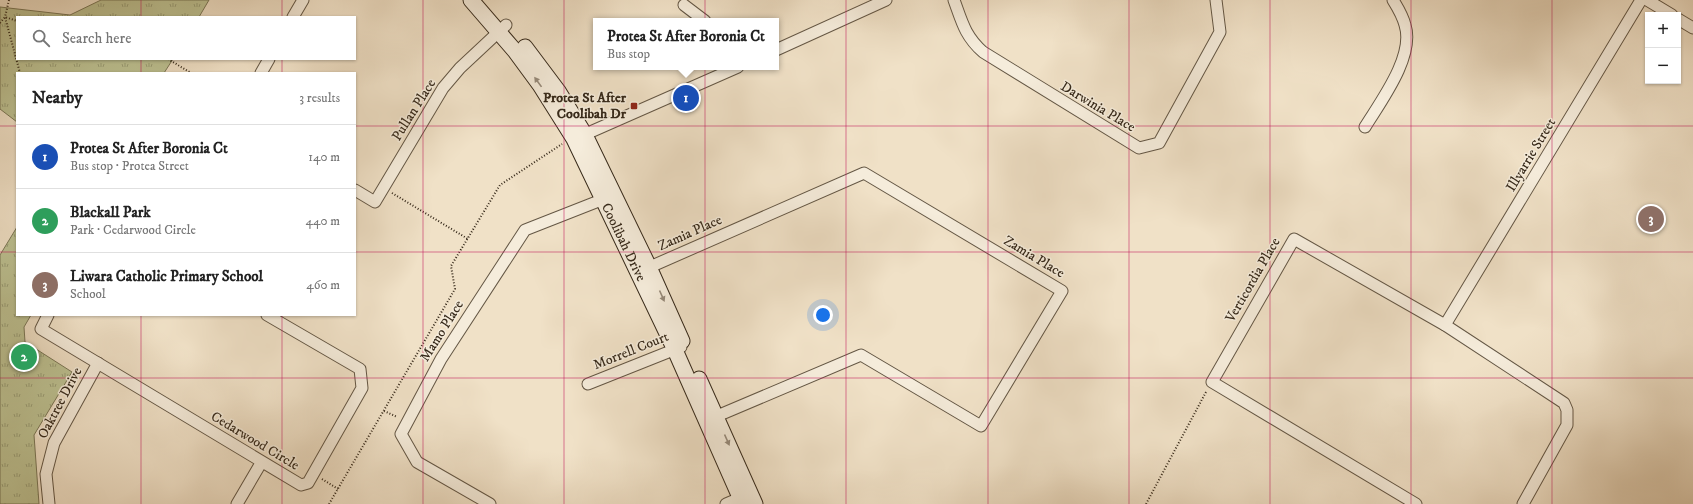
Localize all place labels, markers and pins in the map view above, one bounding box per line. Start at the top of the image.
pin: 1 [673,83,699,113]
place label: Protea St After Coolibah Dr [543,89,627,123]
marker: Protea St After Coolibah Dr [629,101,639,111]
pin: 3 [1638,204,1664,234]
pin: 2 [11,342,37,372]

